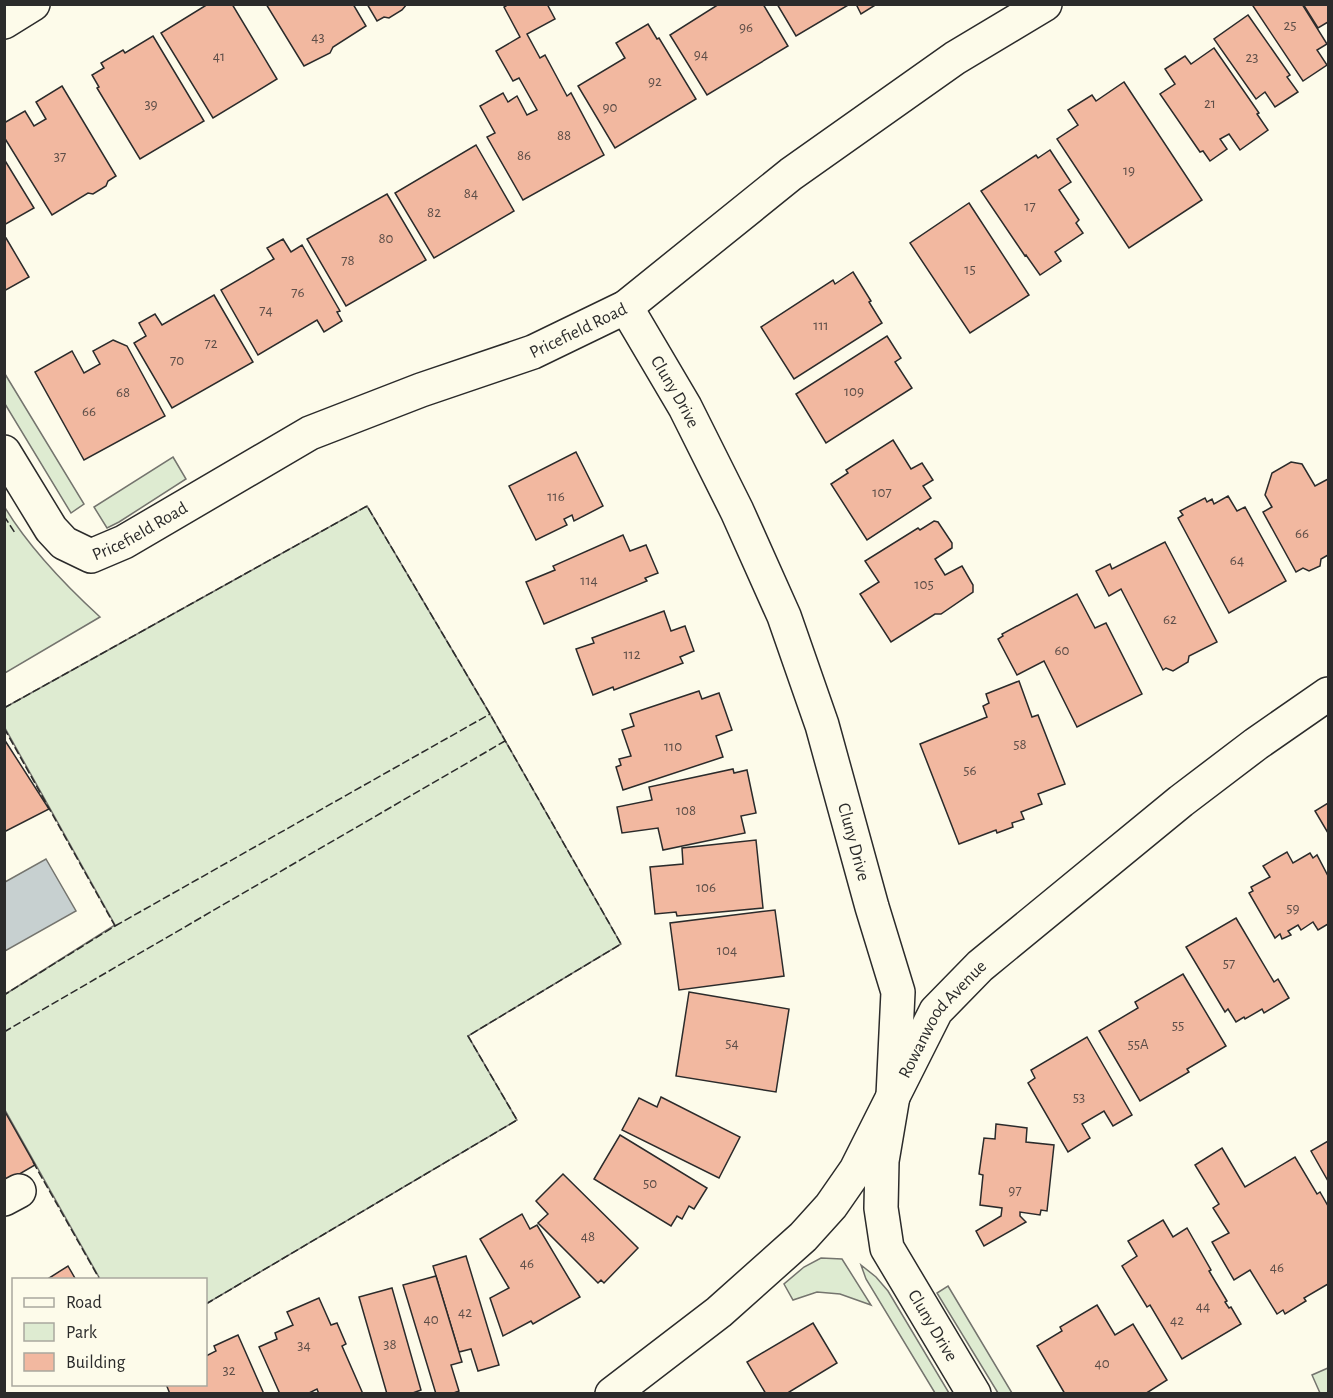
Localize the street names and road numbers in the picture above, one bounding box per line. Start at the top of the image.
street label: Pricefield Road [527,300,630,362]
street label: Cluny Drive [647,353,702,431]
street label: Pricefield Road [90,499,191,564]
street label: Cluny Drive [834,801,872,883]
street label: Rowanwood Avenue [896,957,990,1081]
street label: Cluny Drive [904,1287,960,1365]

